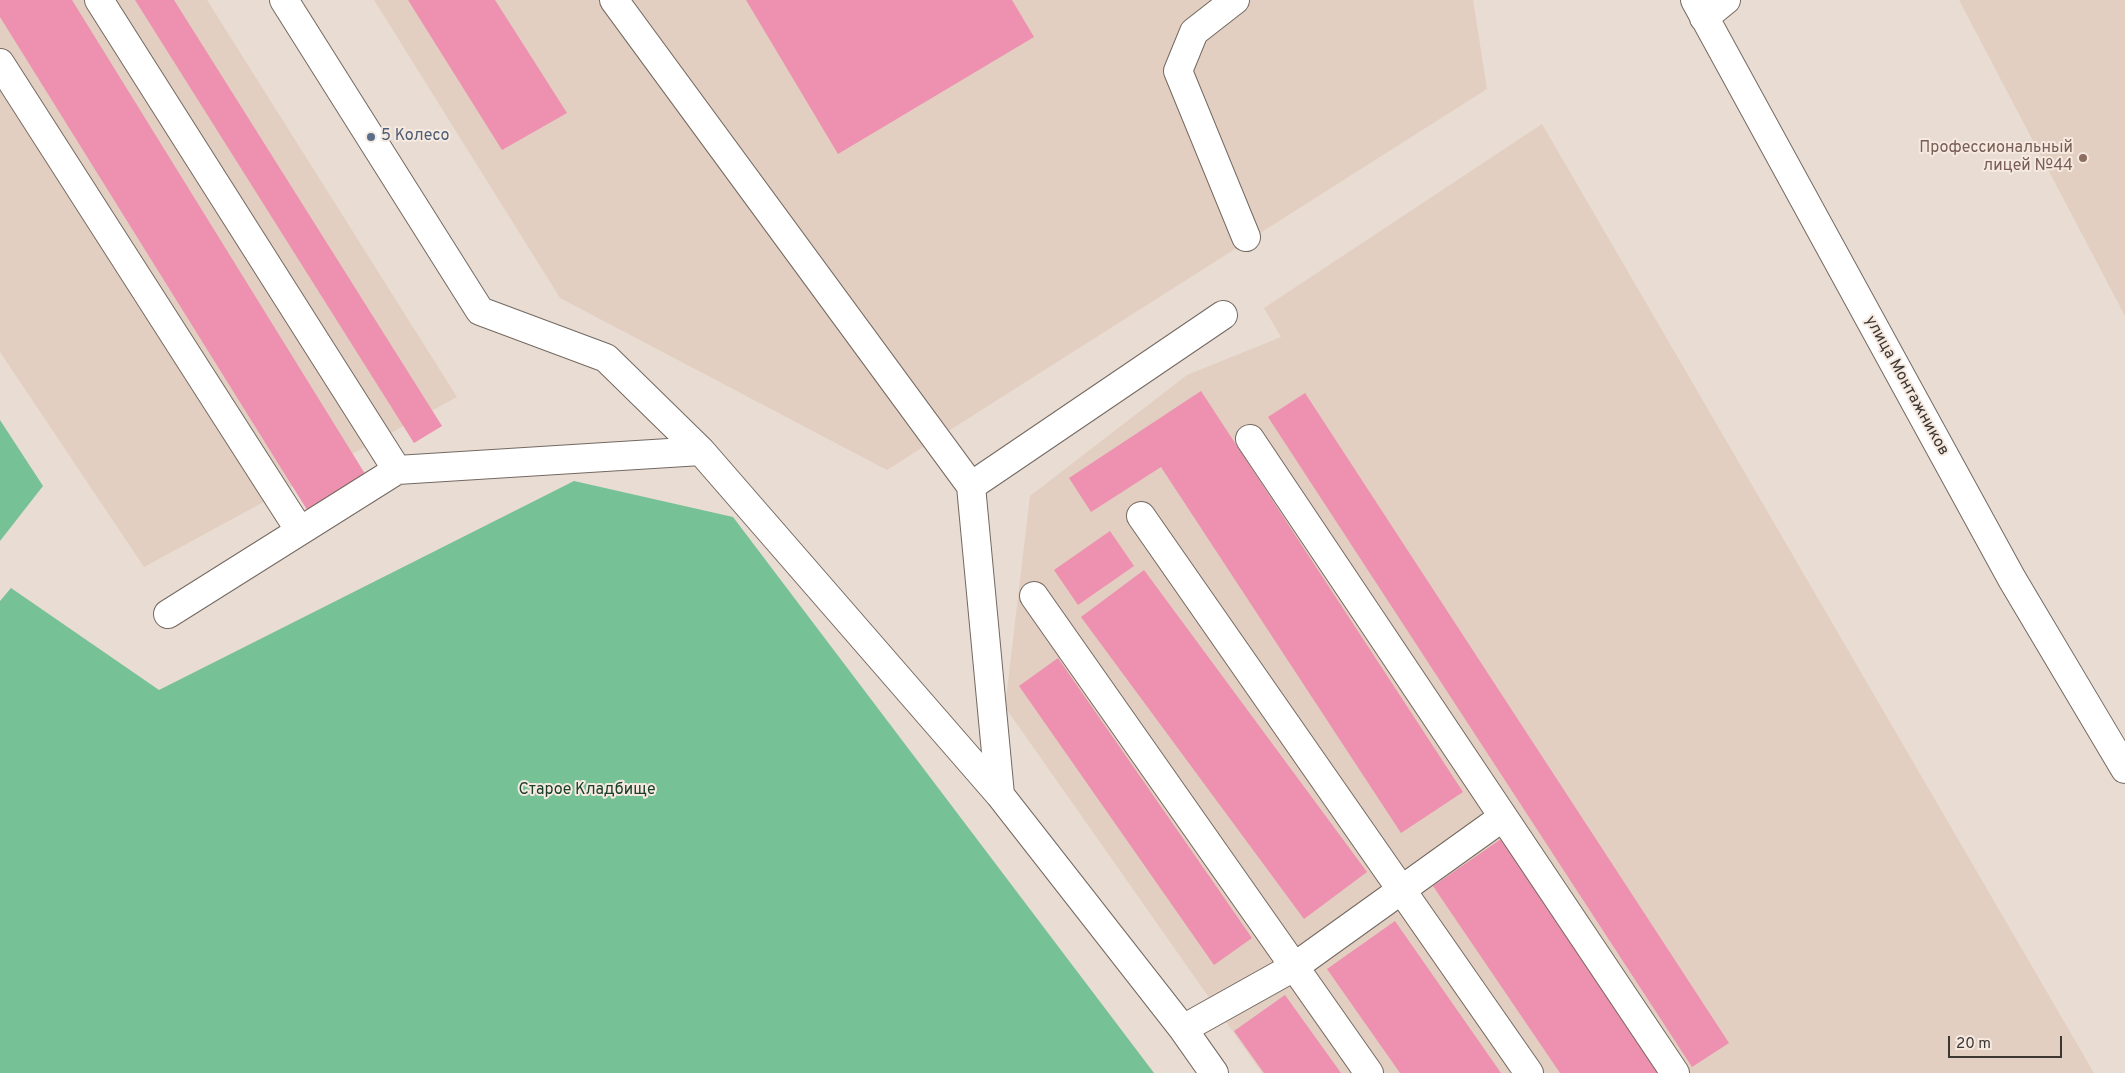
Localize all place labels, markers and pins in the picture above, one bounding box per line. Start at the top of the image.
place label: 5 Колесо [381,127,449,147]
marker: 5 Колесо [365,131,377,143]
place label: Профессиональный лицей №44 [1919,139,2073,177]
marker: Профессиональный лицей №44 [2077,152,2089,164]

